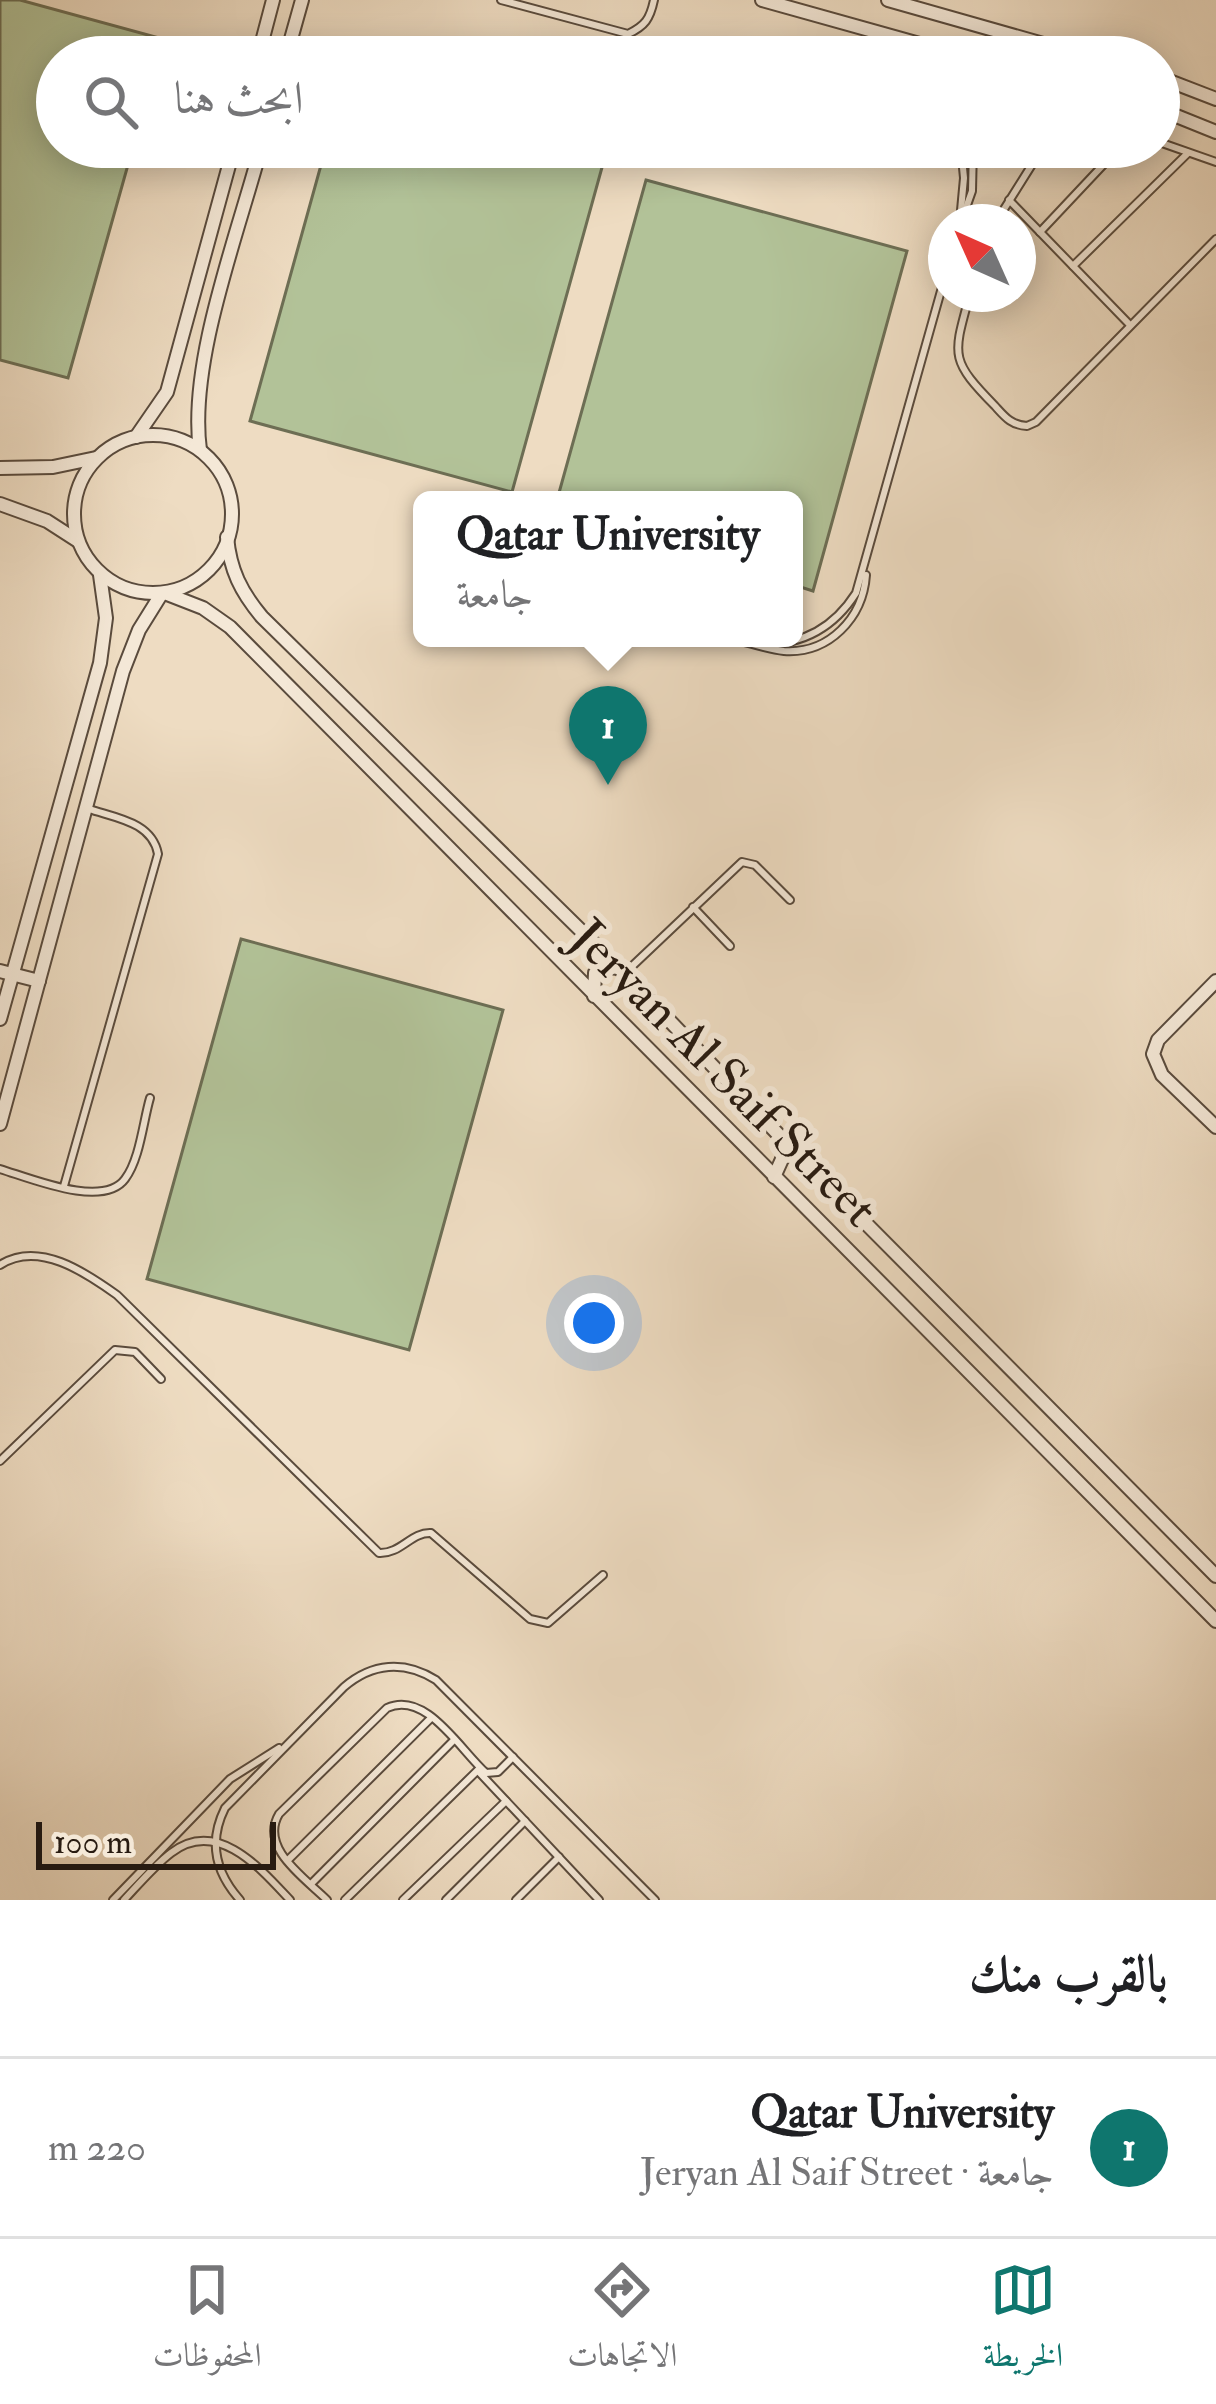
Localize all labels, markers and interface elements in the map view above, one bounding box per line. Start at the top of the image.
search box [36,36,1180,168]
icon: search [78,69,144,135]
text: ابحث هنا [174,71,304,127]
north arrow [928,204,1036,312]
popup [413,491,803,647]
text: Qatar University [456,507,760,563]
text: جامعة [456,570,533,619]
pin: 1 [569,686,647,785]
street label: Jeryan Al Saif Street [555,905,891,1241]
your location [564,1293,624,1353]
scale bar [36,1816,276,1869]
text: 100 m [54,1822,132,1863]
text: بالقرب منك [969,1943,1168,2007]
text: Qatar University [751,2085,1054,2141]
text: 220 m [48,2123,146,2172]
text: 1 [1122,2123,1136,2172]
text: جامعة · Jeryan Al Saif Street [640,2148,1054,2197]
tab: المحفوظات [153,2257,262,2387]
tab: الاتجاهات [567,2257,677,2387]
tab: الخريطة [983,2257,1063,2387]

